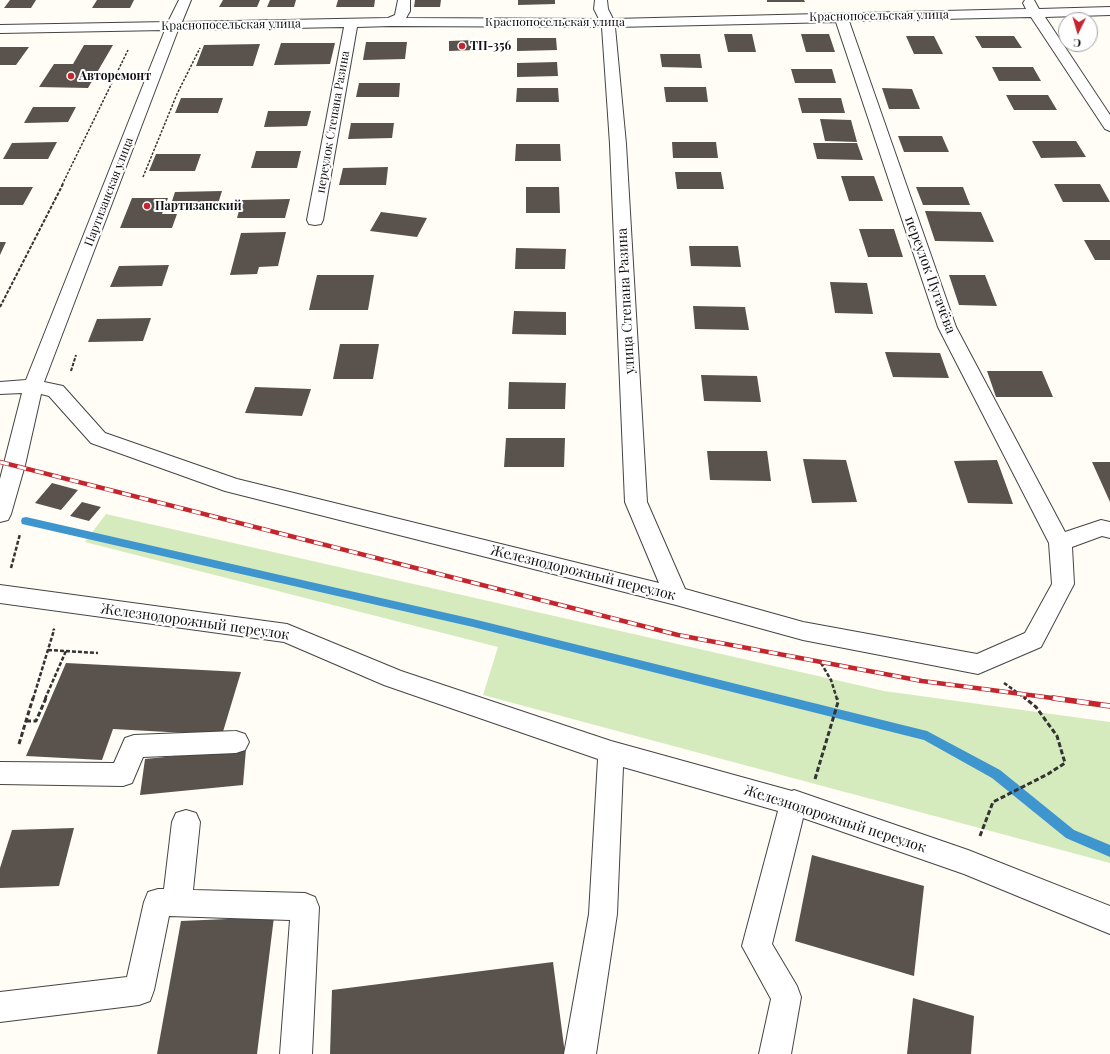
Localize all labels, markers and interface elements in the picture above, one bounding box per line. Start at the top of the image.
street label: Краснопосельская улица [809,8,949,24]
north arrow [1058,12,1098,52]
street label: Краснопосельская улица [485,15,625,29]
street label: Краснопосельская улица [161,17,301,33]
text: С [1072,36,1082,51]
place label: ТП-356 [470,39,511,53]
marker: ТП-356 [457,41,467,51]
street label: переулок Степана Разина [313,50,353,194]
place label: Авторемонт [79,69,151,83]
marker: Авторемонт [66,71,76,81]
street label: Партизанская улица [82,135,136,249]
place label: Партизанский [155,199,242,213]
marker: Партизанский [142,201,152,211]
street label: переулок Пугачёва [901,214,959,336]
street label: улица Степана Разина [614,228,638,374]
street label: Железнодорожный переулок [489,542,677,604]
street label: Железнодорожный переулок [99,600,291,644]
street label: Железнодорожный переулок [742,782,928,856]

